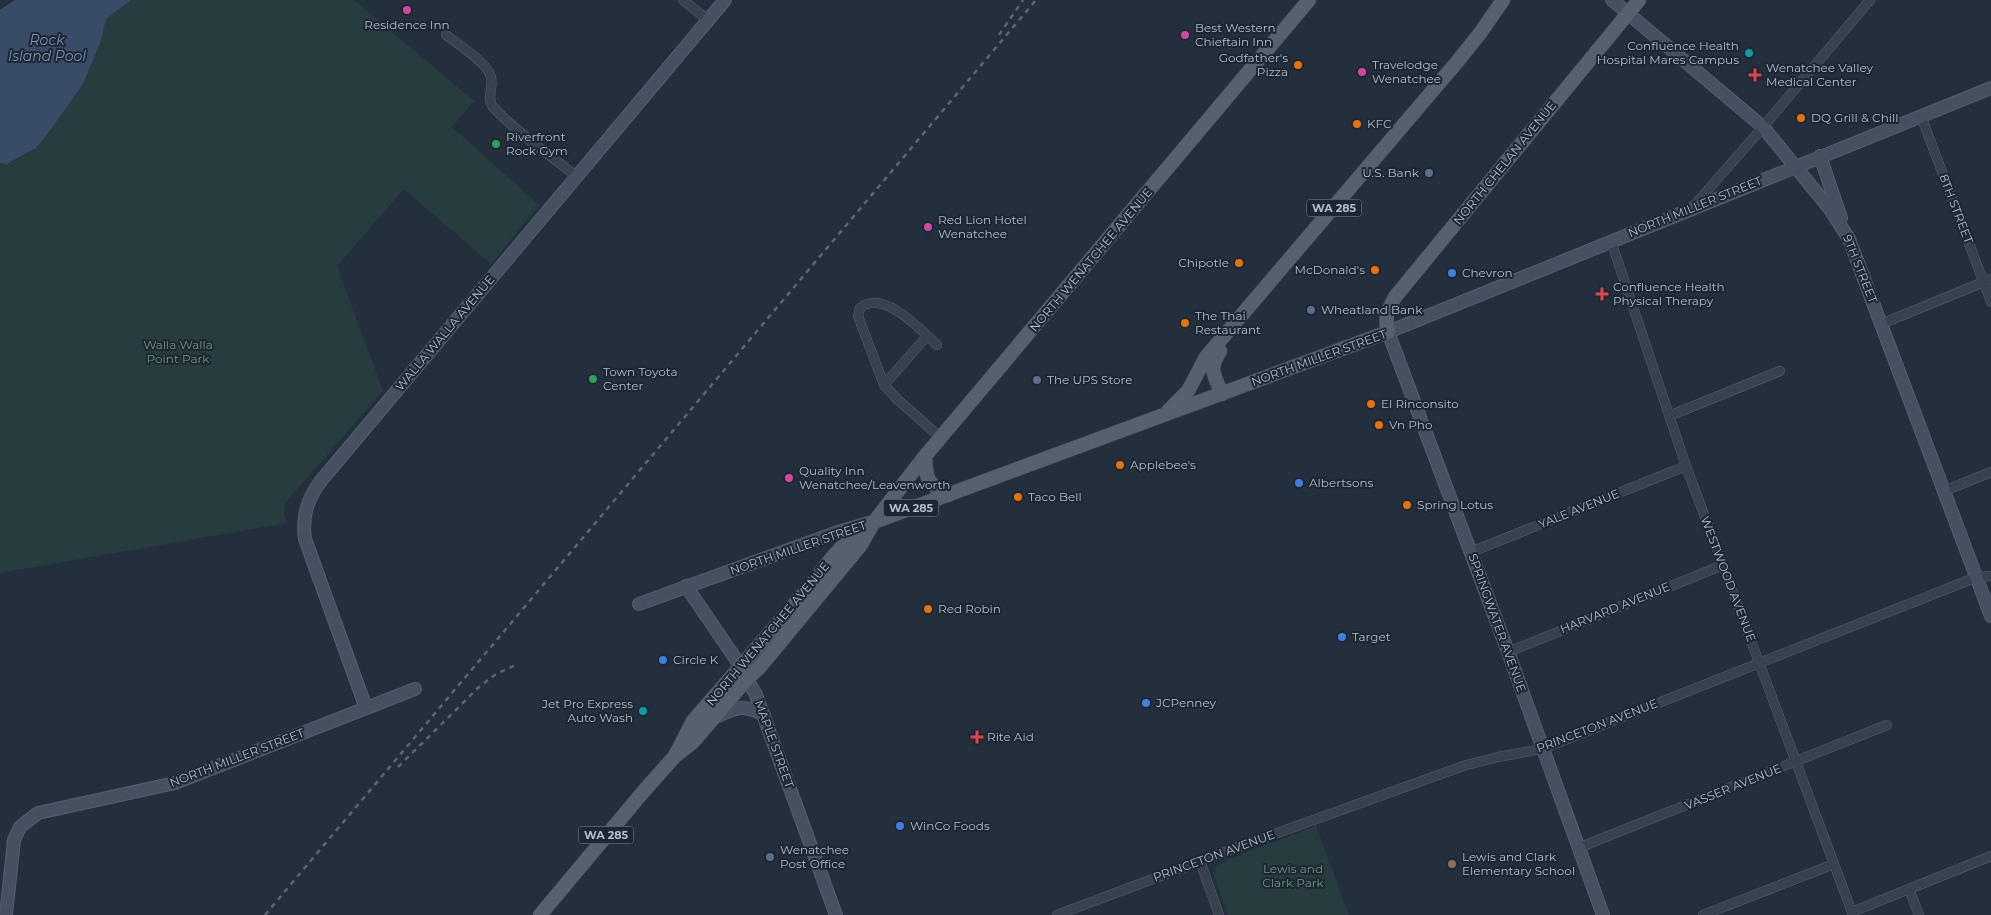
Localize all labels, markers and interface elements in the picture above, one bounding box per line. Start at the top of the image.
marker: Residence Inn [401,4,413,16]
place label: Residence Inn [364,17,450,32]
place label: Best Western Chieftain Inn [1195,20,1276,49]
marker: Best Western Chieftain Inn [1179,29,1191,41]
water label: Rock Island Pool [8,31,86,65]
place label: Confluence Health Hospital Mares Campus [1597,38,1739,67]
marker: Confluence Health Hospital Mares Campus [1743,47,1755,59]
place label: Godfather's Pizza [1219,50,1288,79]
place label: Travelodge Wenatchee [1372,57,1441,86]
marker: Godfather's Pizza [1292,59,1304,71]
place label: Wenatchee Valley Medical Center [1766,60,1874,89]
marker: Travelodge Wenatchee [1356,66,1368,78]
marker: Wenatchee Valley Medical Center [1748,68,1762,82]
street label: NORTH CHELAN AVENUE [1450,98,1559,228]
place label: DQ Grill & Chill [1811,110,1898,125]
marker: DQ Grill & Chill [1795,112,1807,124]
place label: KFC [1367,116,1392,131]
marker: KFC [1351,118,1363,130]
place label: Riverfront Rock Gym [506,129,568,158]
marker: Riverfront Rock Gym [490,138,502,150]
place label: U.S. Bank [1362,165,1420,180]
marker: U.S. Bank [1423,167,1435,179]
street label: 8TH STREET [1936,172,1977,246]
street label: NORTH MILLER STREET [1626,173,1764,240]
street label: NORTH WENATCHEE AVENUE [1026,185,1155,335]
road number: WA 285 [1306,200,1362,217]
place label: Red Lion Hotel Wenatchee [938,212,1027,241]
marker: Red Lion Hotel Wenatchee [922,221,934,233]
street label: 9TH STREET [1840,232,1881,305]
place label: Chipotle [1178,255,1229,270]
marker: Chipotle [1233,257,1245,269]
place label: McDonald's [1295,262,1365,277]
marker: McDonald's [1369,264,1381,276]
place label: Chevron [1462,265,1513,280]
marker: Chevron [1446,267,1458,279]
street label: WALLA WALLA AVENUE [392,272,497,394]
place label: Confluence Health Physical Therapy [1613,279,1725,308]
marker: Confluence Health Physical Therapy [1595,287,1609,301]
place label: Wheatland Bank [1321,302,1423,317]
marker: Wheatland Bank [1305,304,1317,316]
place label: The Thai Restaurant [1195,308,1261,337]
marker: The Thai Restaurant [1179,317,1191,329]
street label: NORTH MILLER STREET [1249,326,1389,389]
park label: Walla Walla Point Park [143,337,213,366]
place label: Town Toyota Center [603,364,678,393]
place label: The UPS Store [1047,372,1133,387]
marker: Town Toyota Center [587,373,599,385]
marker: The UPS Store [1031,374,1043,386]
place label: El Rinconsito [1381,396,1459,411]
marker: El Rinconsito [1365,398,1377,410]
place label: Vn Pho [1389,417,1432,432]
marker: Vn Pho [1373,419,1385,431]
place label: Applebee's [1130,457,1196,472]
marker: Applebee's [1114,459,1126,471]
place label: Quality Inn Wenatchee/Leavenworth [799,463,951,492]
marker: Quality Inn Wenatchee/Leavenworth [783,472,795,484]
place label: Albertsons [1309,475,1374,490]
marker: Albertsons [1293,477,1305,489]
street label: YALE AVENUE [1536,486,1621,532]
place label: Taco Bell [1028,489,1082,504]
marker: Taco Bell [1012,491,1024,503]
place label: Spring Lotus [1417,497,1493,512]
road number: WA 285 [884,499,938,516]
marker: Spring Lotus [1401,499,1413,511]
street label: WESTWOOD AVENUE [1698,514,1759,644]
street label: NORTH MILLER STREET [728,517,868,578]
street label: SPRINGWATER AVENUE [1465,551,1530,694]
street label: NORTH WENATCHEE AVENUE [703,559,832,709]
street label: HARVARD AVENUE [1558,579,1672,636]
place label: Red Robin [938,601,1001,616]
marker: Red Robin [922,603,934,615]
place label: Target [1352,629,1391,644]
marker: Target [1336,631,1348,643]
place label: Circle K [673,652,719,667]
marker: Circle K [657,654,669,666]
place label: JCPenney [1155,695,1217,710]
place label: Jet Pro Express Auto Wash [541,696,633,725]
street label: PRINCETON AVENUE [1534,696,1659,756]
marker: JCPenney [1140,697,1152,709]
street label: MAPLE STREET [752,698,797,790]
marker: Jet Pro Express Auto Wash [637,705,649,717]
street label: NORTH MILLER STREET [167,725,306,790]
place label: Rite Aid [987,729,1034,744]
marker: Rite Aid [971,731,983,743]
street label: VASSER AVENUE [1682,760,1783,813]
place label: WinCo Foods [910,818,990,833]
marker: WinCo Foods [894,820,906,832]
road number: WA 285 [578,826,634,844]
street label: PRINCETON AVENUE [1151,827,1277,885]
place label: Wenatchee Post Office [780,842,849,871]
place label: Lewis and Clark Elementary School [1462,849,1575,878]
marker: Wenatchee Post Office [764,851,776,863]
marker: Lewis and Clark Elementary School [1446,858,1458,870]
park label: Lewis and Clark Park [1262,861,1324,890]

